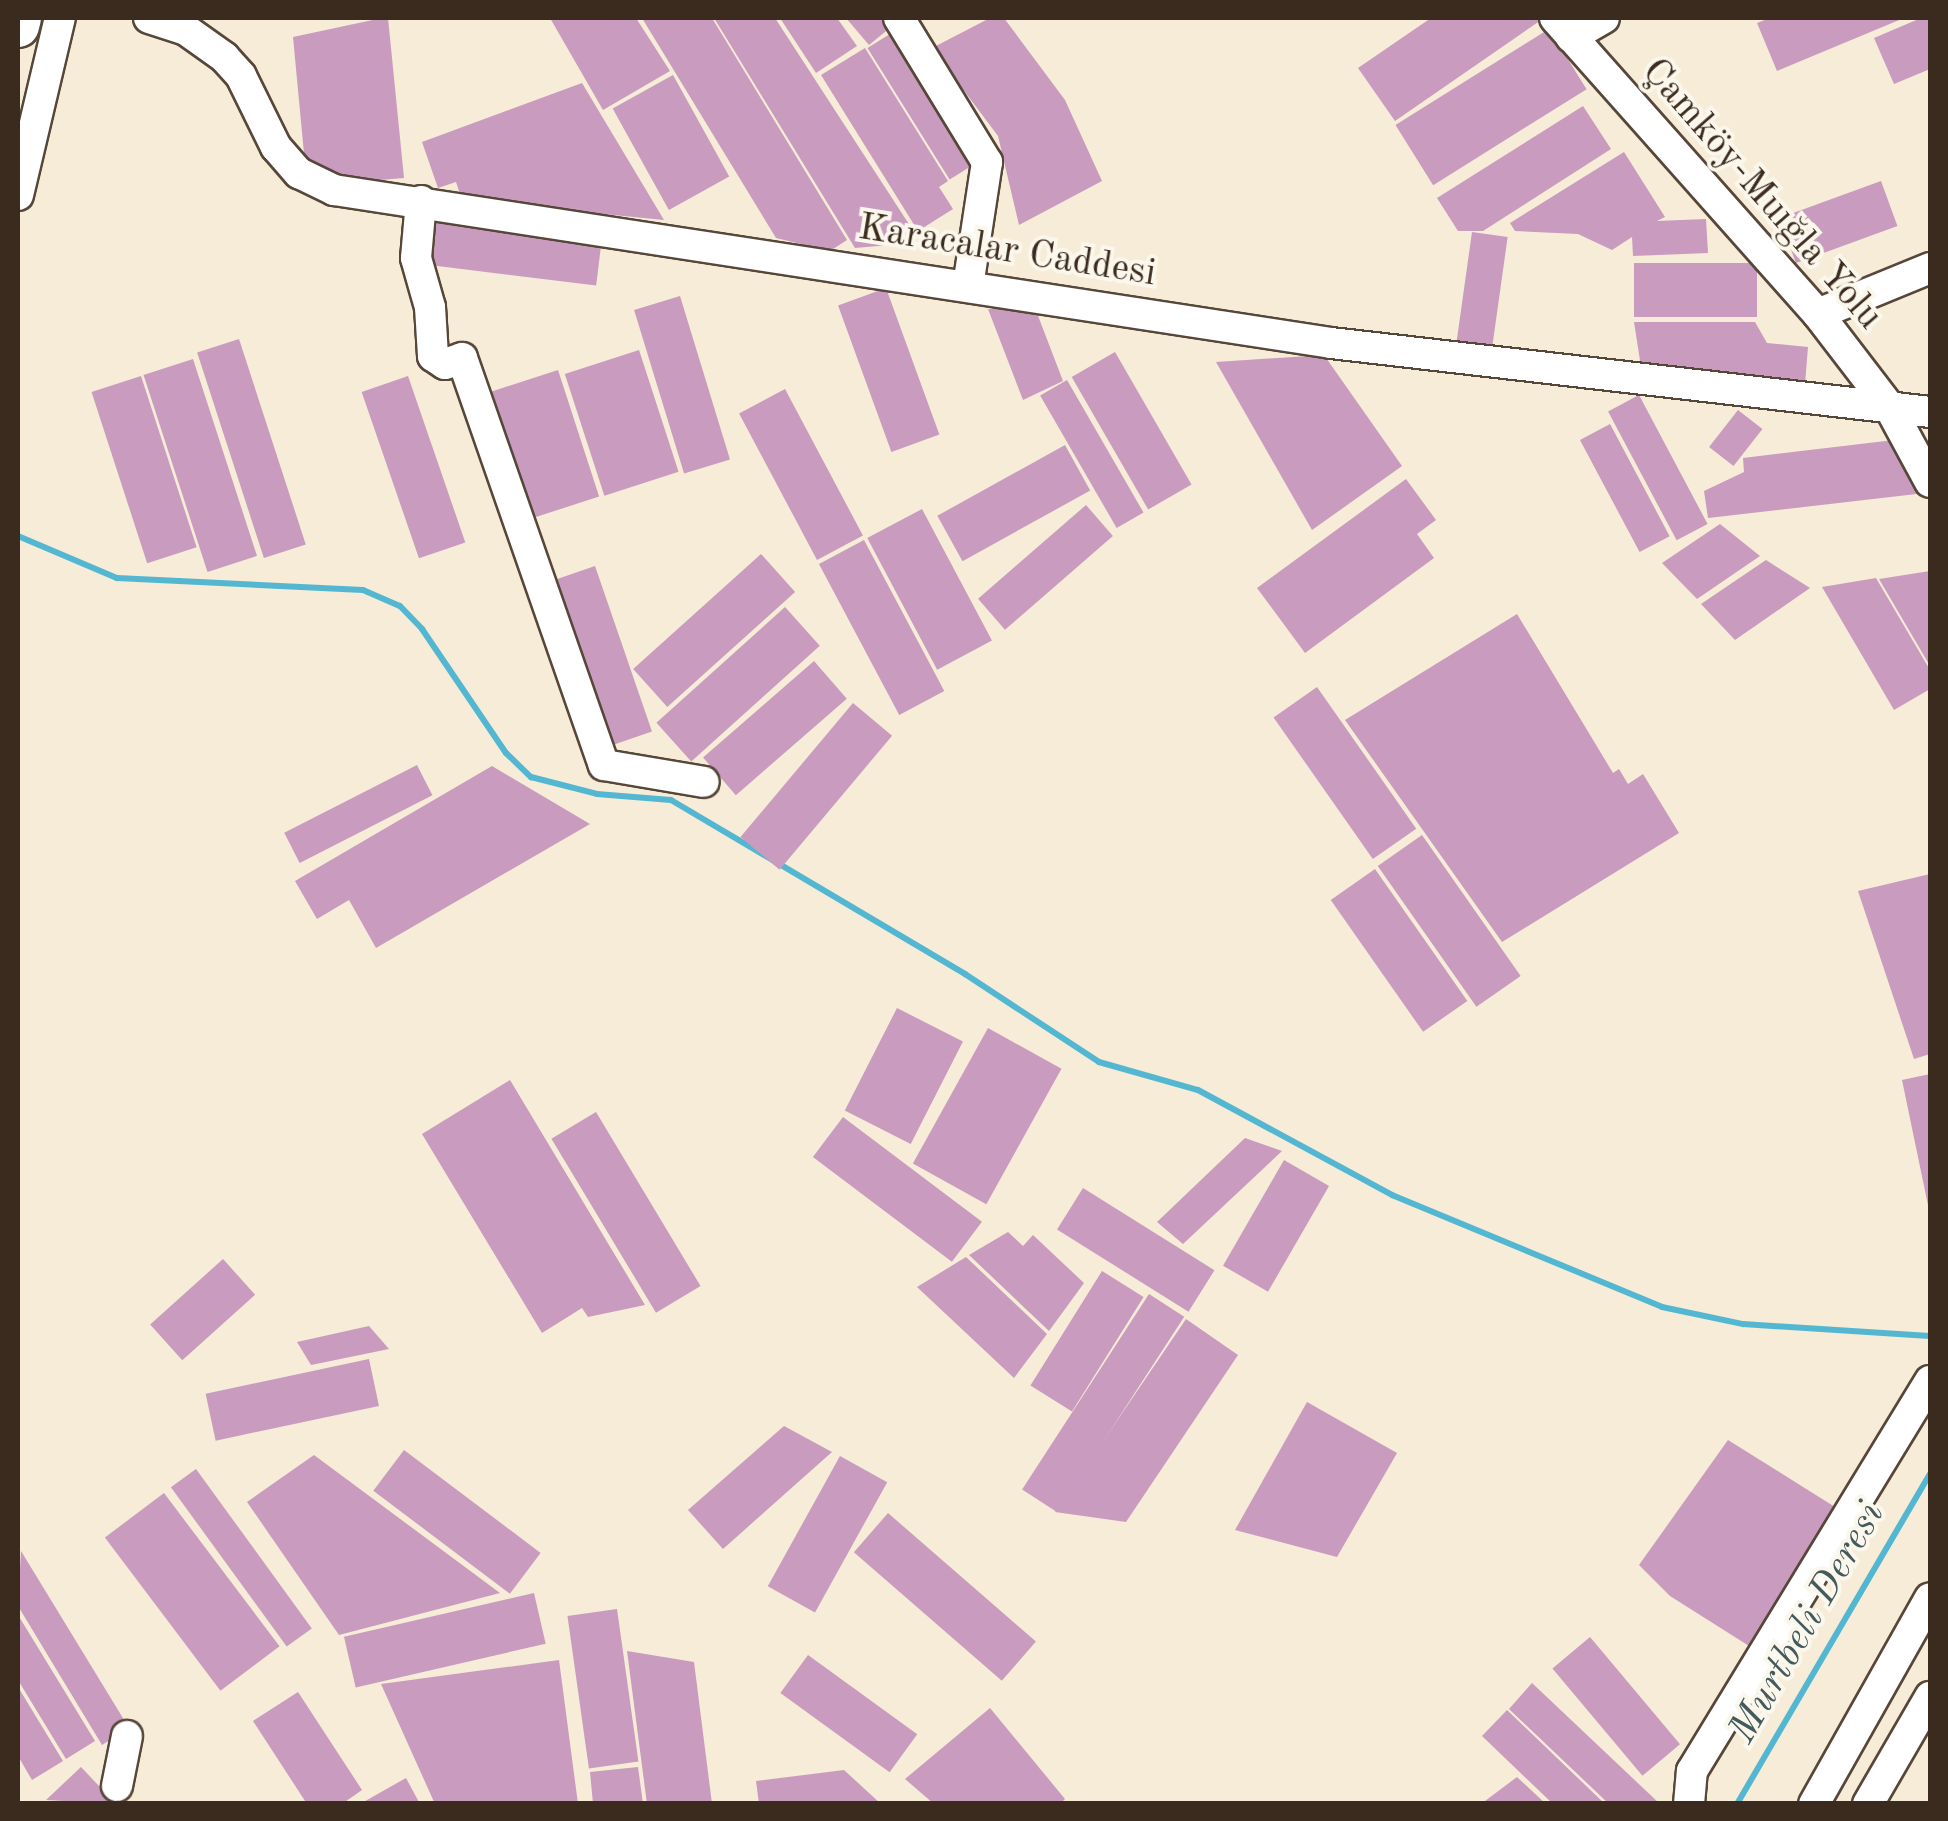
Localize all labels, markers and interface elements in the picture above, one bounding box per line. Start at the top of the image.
street label: Çamköy-Muığla Yolu [1631,50,1891,340]
street label: Karacalar Caddesi [855,206,1159,298]
water label: Murtbeli Deresi [1720,1494,1896,1752]

